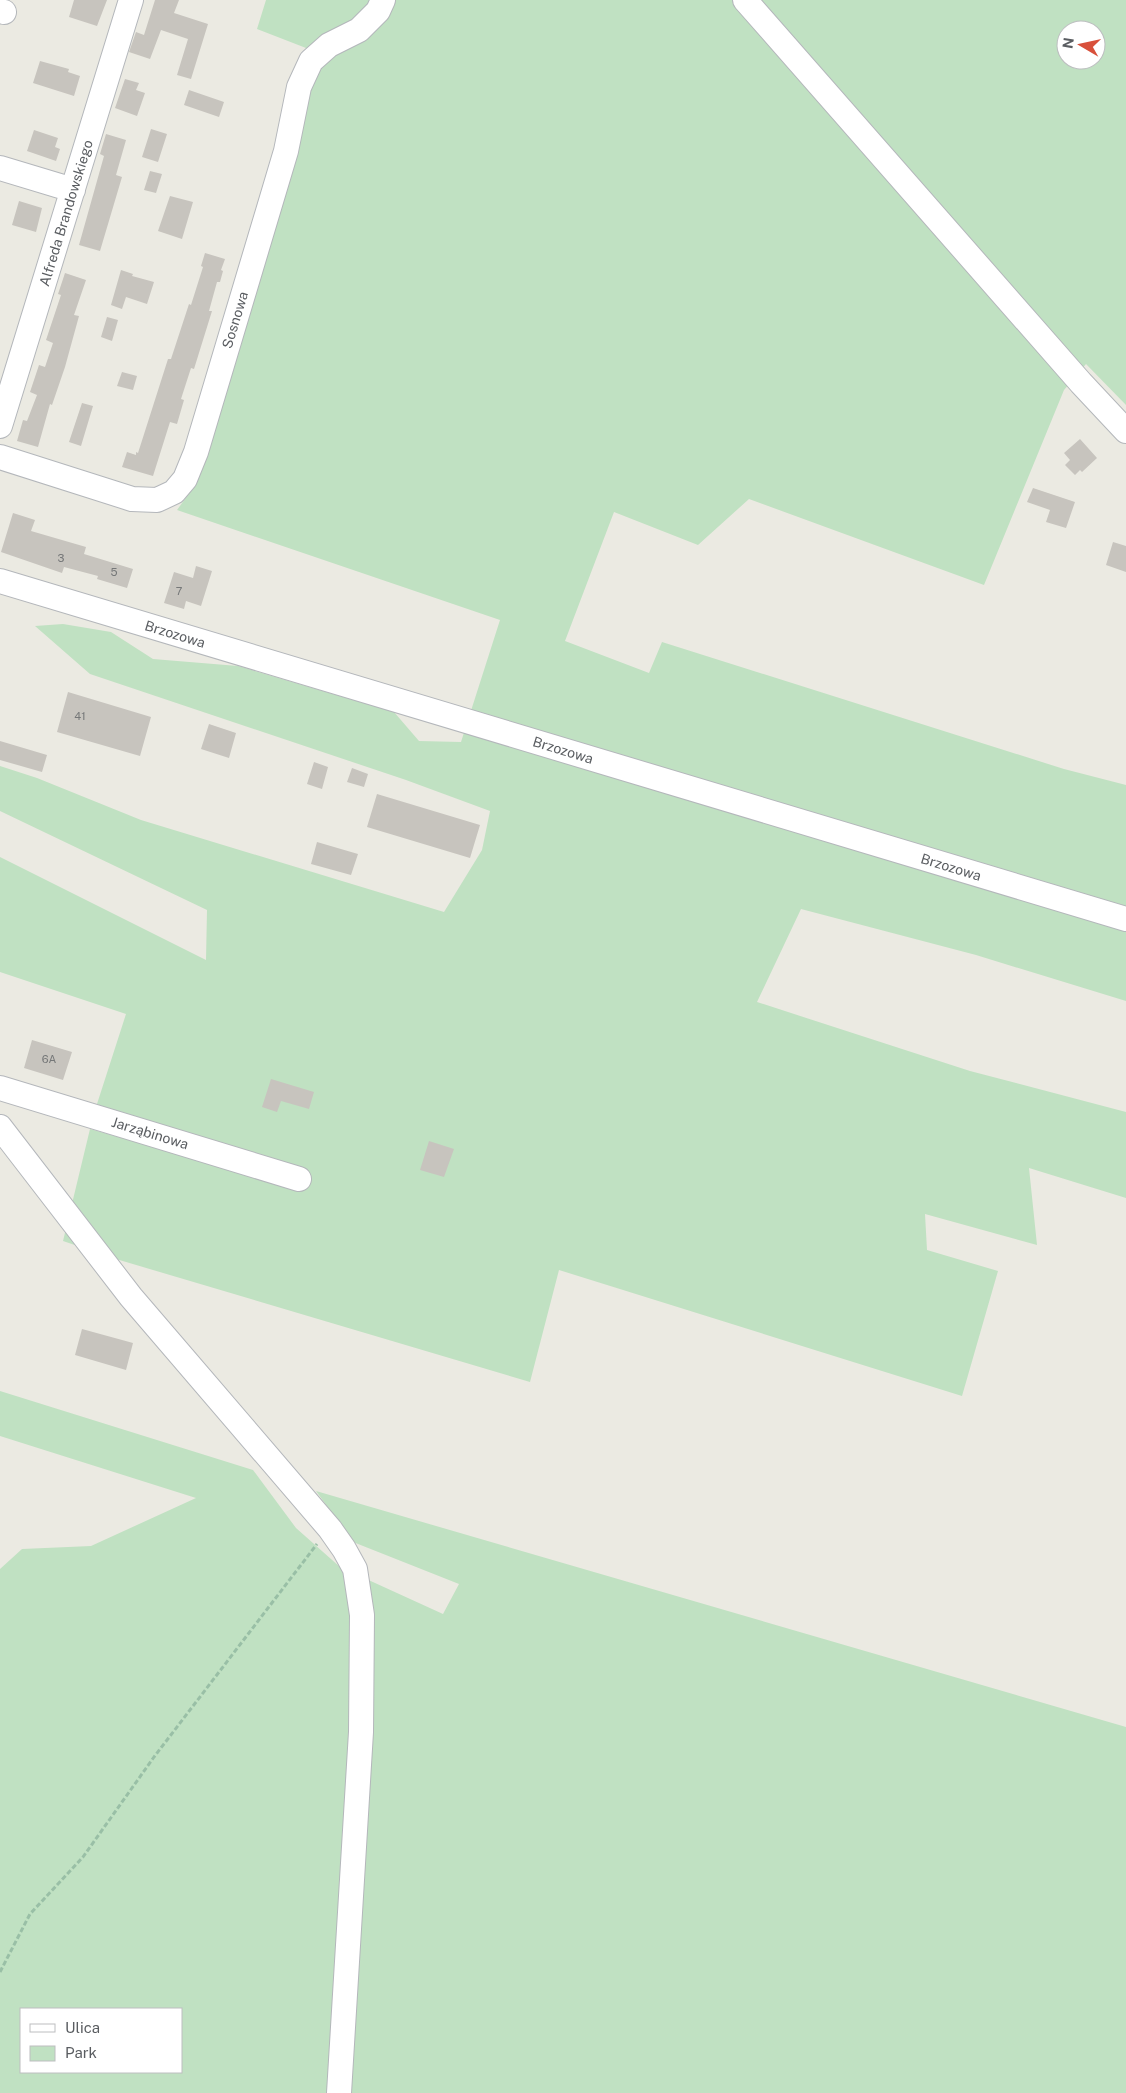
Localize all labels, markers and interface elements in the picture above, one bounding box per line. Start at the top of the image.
north arrow [1056,20,1106,70]
text: N [1059,36,1077,50]
street label: Alfreda Brandowskiego [36,138,96,288]
street label: Sosnowa [219,290,251,350]
house number: 3 [58,552,65,564]
house number: 5 [110,566,118,578]
house number: 7 [176,585,183,597]
street label: Brzozowa [143,617,207,651]
house number: 41 [74,710,86,722]
street label: Brzozowa [531,733,595,767]
street label: Brzozowa [919,850,983,884]
house number: 6A [42,1053,57,1065]
street label: Jarząbinowa [110,1114,190,1152]
legend [20,2008,182,2073]
text: Ulica [65,2019,100,2036]
text: Park [65,2044,97,2061]

